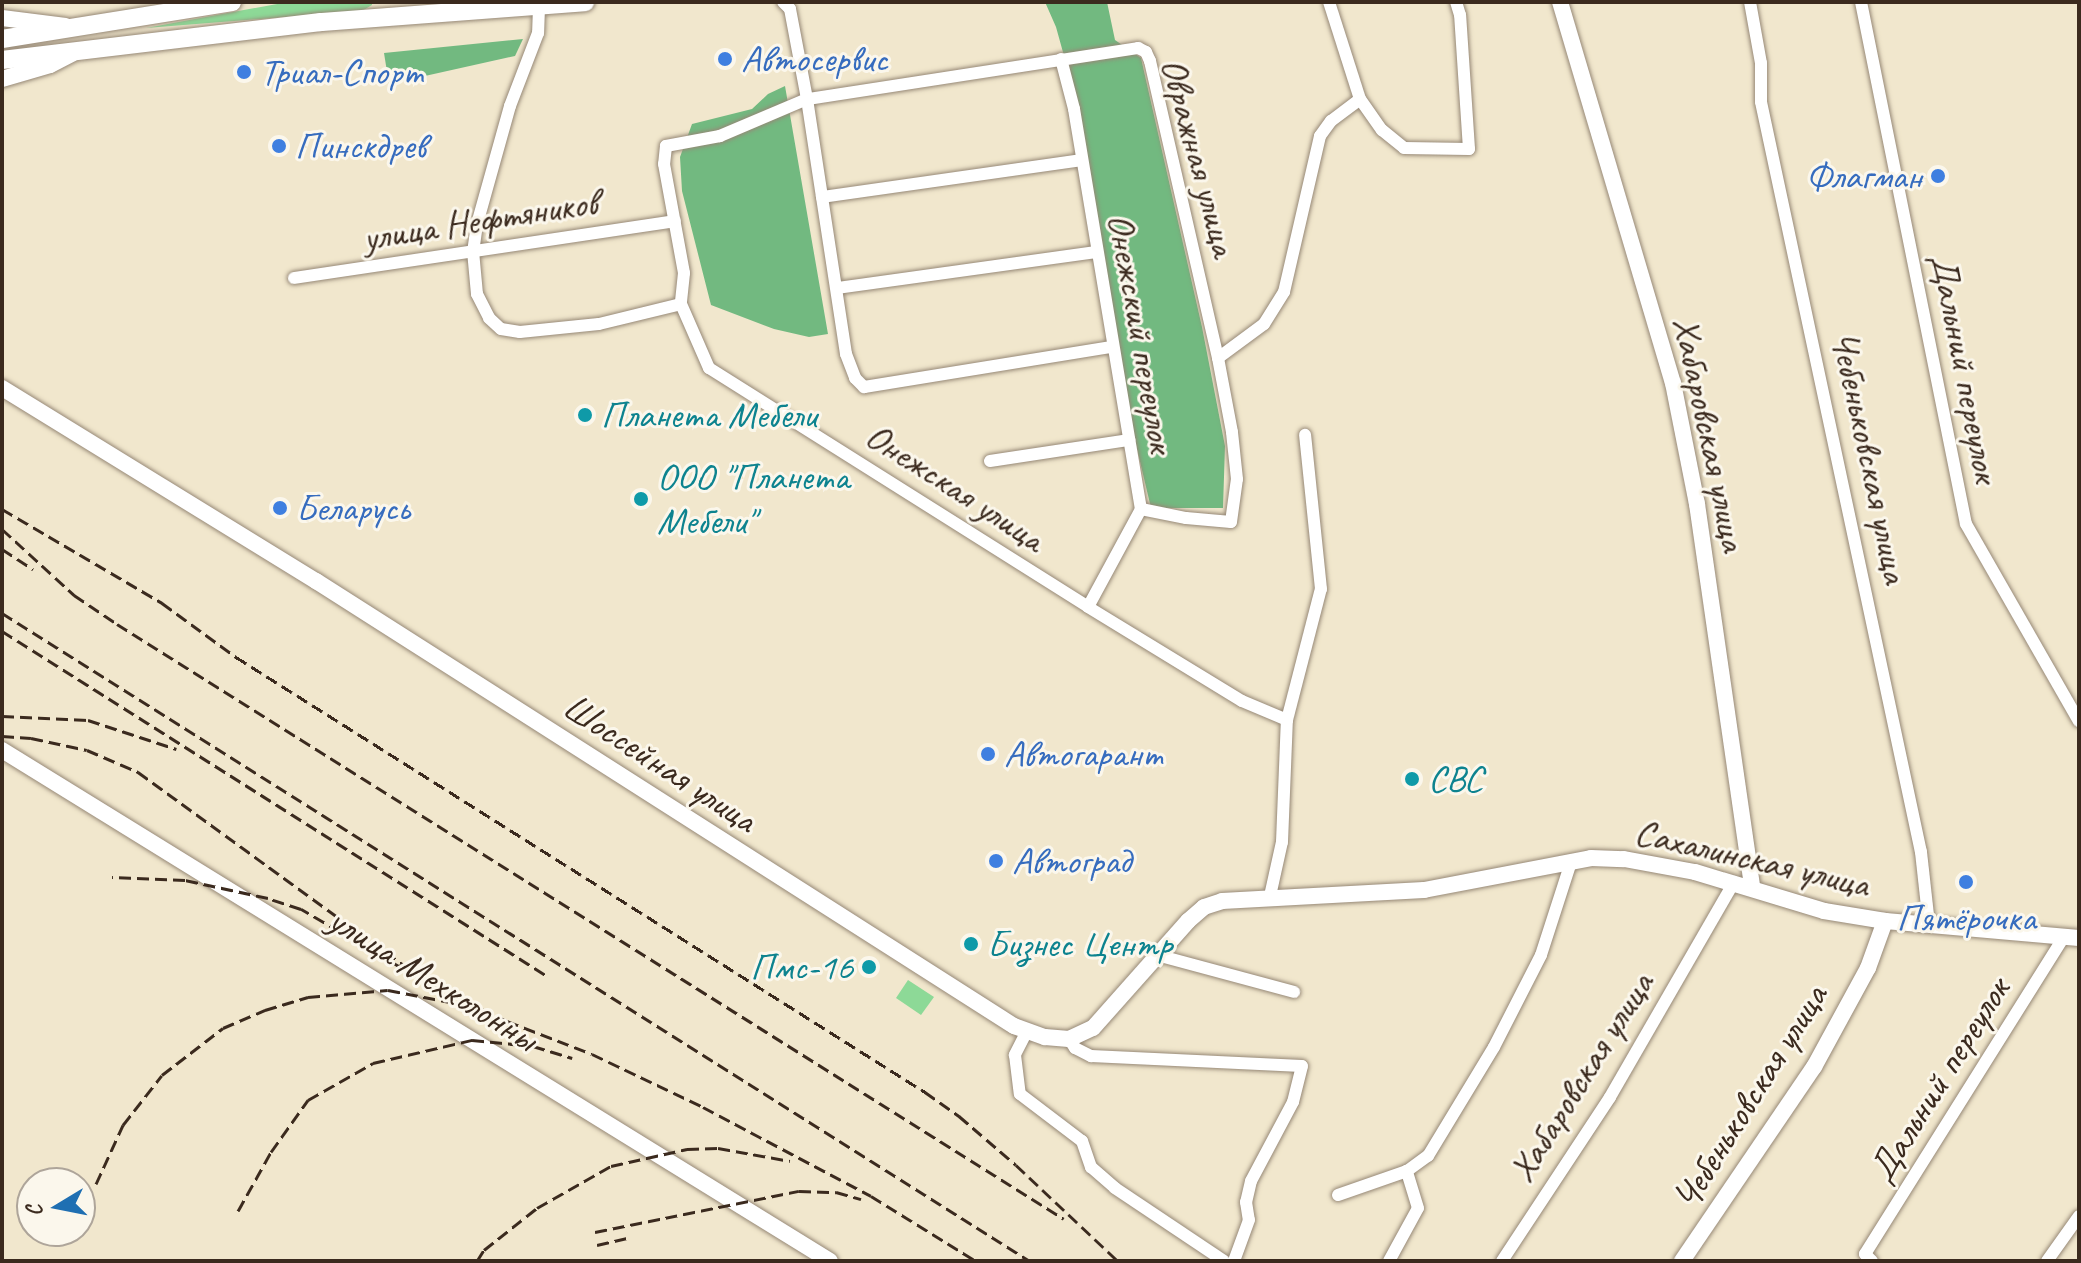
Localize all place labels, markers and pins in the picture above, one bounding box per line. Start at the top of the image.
place label: Автосервис [741,36,888,82]
place label: Триал-Спорт [260,49,423,95]
marker: Автосервис [716,50,734,68]
marker: Триал-Спорт [235,63,253,81]
place label: Пинскдрев [295,123,426,169]
marker: Пинскдрев [270,137,288,155]
place label: Флагман [1806,153,1922,199]
marker: Флагман [1929,167,1947,185]
place label: Планета Мебели [601,392,816,438]
marker: Планета Мебели [576,406,594,424]
place label: ООО "Планета Мебели" [657,454,849,544]
place label: Беларусь [296,485,410,531]
marker: ООО "Планета Мебели" [632,490,650,508]
marker: Беларусь [271,499,289,517]
place label: Автогарант [1004,731,1163,777]
marker: Автогарант [979,745,997,763]
place label: СВС [1428,756,1483,802]
marker: СВС [1403,770,1421,788]
place label: Автоград [1012,838,1131,884]
marker: Автоград [987,852,1005,870]
marker: Пятёрочка [1957,873,1975,891]
place label: Пятёрочка [1896,895,2036,941]
place label: Бизнес Центр [987,921,1172,967]
marker: Бизнес Центр [962,935,980,953]
place label: Пмс-16 [750,944,853,990]
marker: Пмс-16 [860,958,878,976]

